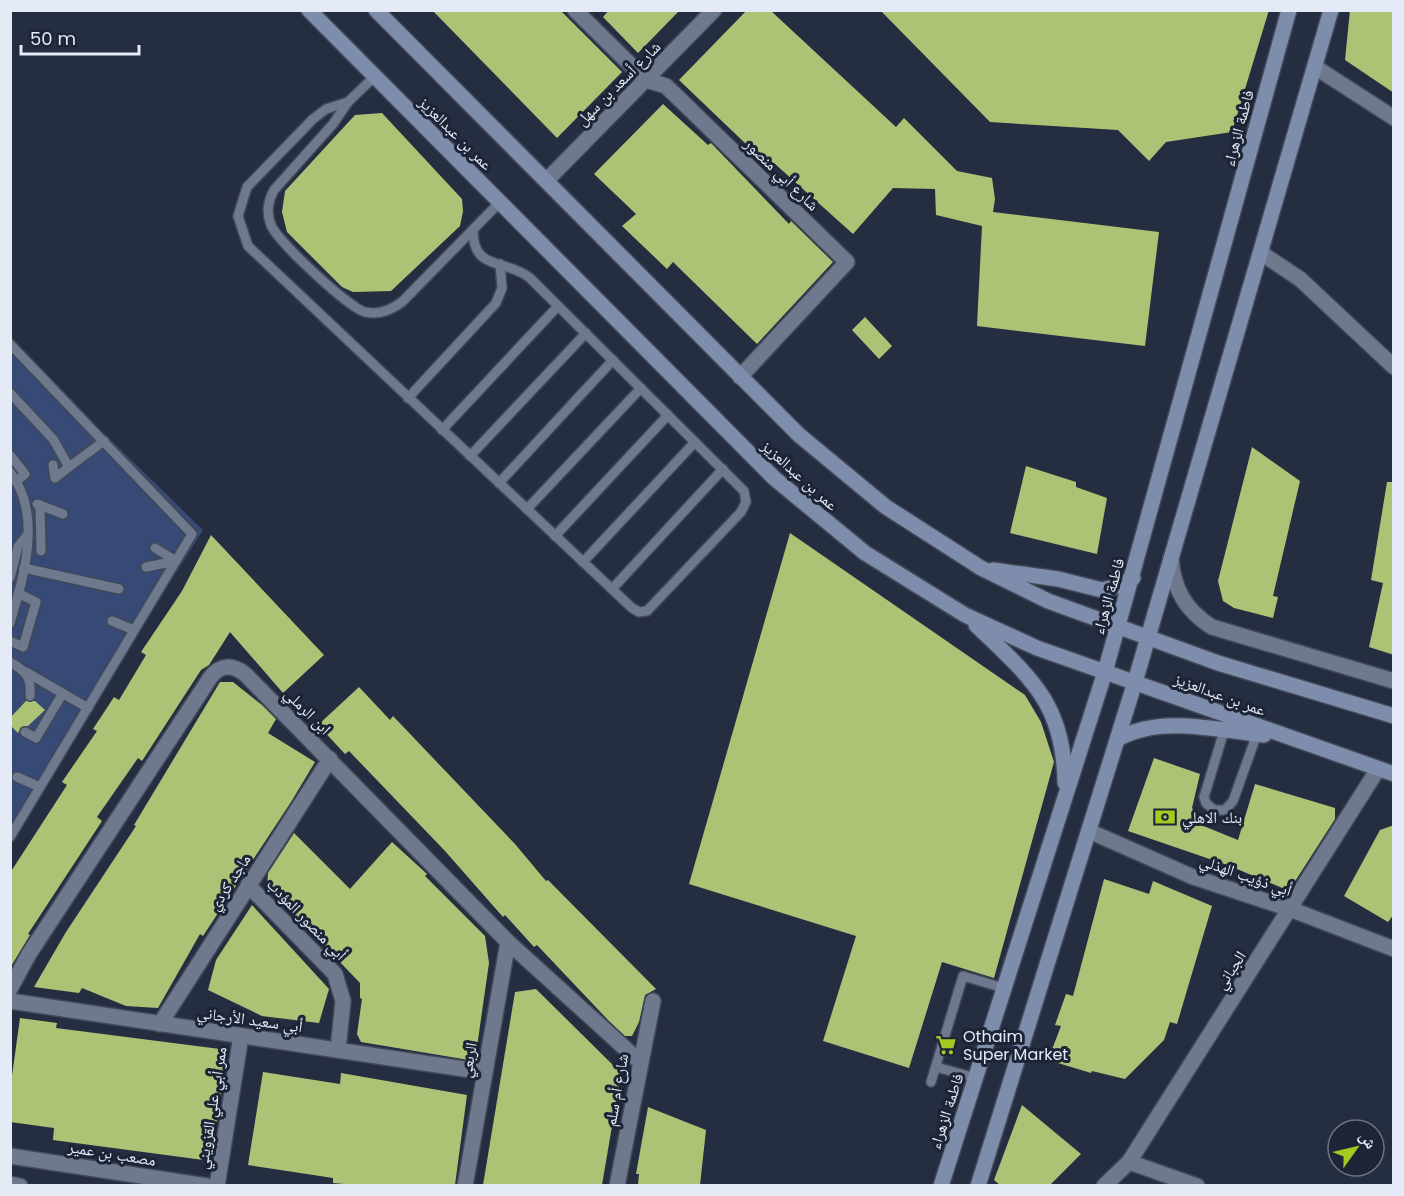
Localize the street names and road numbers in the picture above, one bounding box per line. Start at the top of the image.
street label: شارع أسعد بن سهل [571,36,666,131]
street label: فاطمة الزهراء [1217,87,1260,169]
street label: عمر بن عبدالعزيز [413,91,498,175]
street label: شارع أبي منصور [738,132,824,217]
street label: عمر بن عبدالعزيز [756,434,843,516]
street label: فاطمة الزهراء [1087,555,1130,637]
street label: عمر بن عبدالعزيز [1170,667,1269,722]
street label: ابن الرملي [278,683,336,741]
street label: أبي ذؤيب الهذلي [1197,849,1295,903]
street label: ماجد كردي [203,850,257,916]
street label: أبي منصور المؤدب [261,873,352,966]
street label: الجباني [1209,946,1252,995]
street label: أبي سعيد الأرجاني [196,1001,304,1039]
street label: الربعي [454,1041,484,1080]
street label: ممر أبي علي القزويني [190,1045,234,1171]
street label: شارع أم سلم [599,1052,634,1128]
street label: فاطمة الزهراء [923,1070,970,1152]
street label: مصعب بن عمير [65,1135,158,1172]

